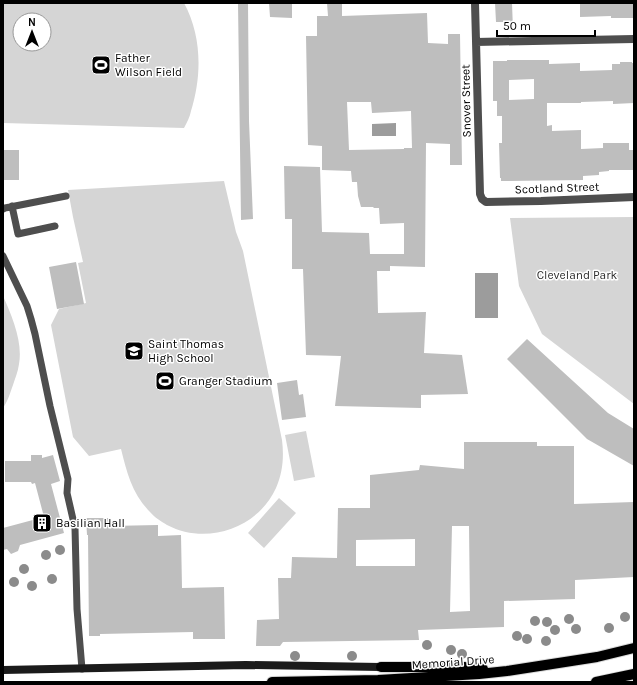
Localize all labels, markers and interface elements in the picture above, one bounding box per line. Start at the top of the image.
north arrow [12,12,52,52]
scale bar [497,12,595,38]
text: N [28,16,36,29]
text: 50 m [503,19,531,33]
place label: Father Wilson Field [115,51,182,79]
sports icon: Father Wilson Field [90,54,112,76]
street label: Snover Street [458,64,474,138]
street label: Scotland Street [514,180,600,196]
park label: Cleveland Park [537,268,618,282]
place label: Saint Thomas High School [148,337,224,365]
school or university icon: Saint Thomas High School [123,340,145,362]
sports icon: Granger Stadium [154,370,176,392]
place label: Granger Stadium [179,374,273,388]
building icon: Basilian Hall [31,512,53,534]
place label: Basilian Hall [56,516,125,530]
street label: Memorial Drive [411,652,495,672]

